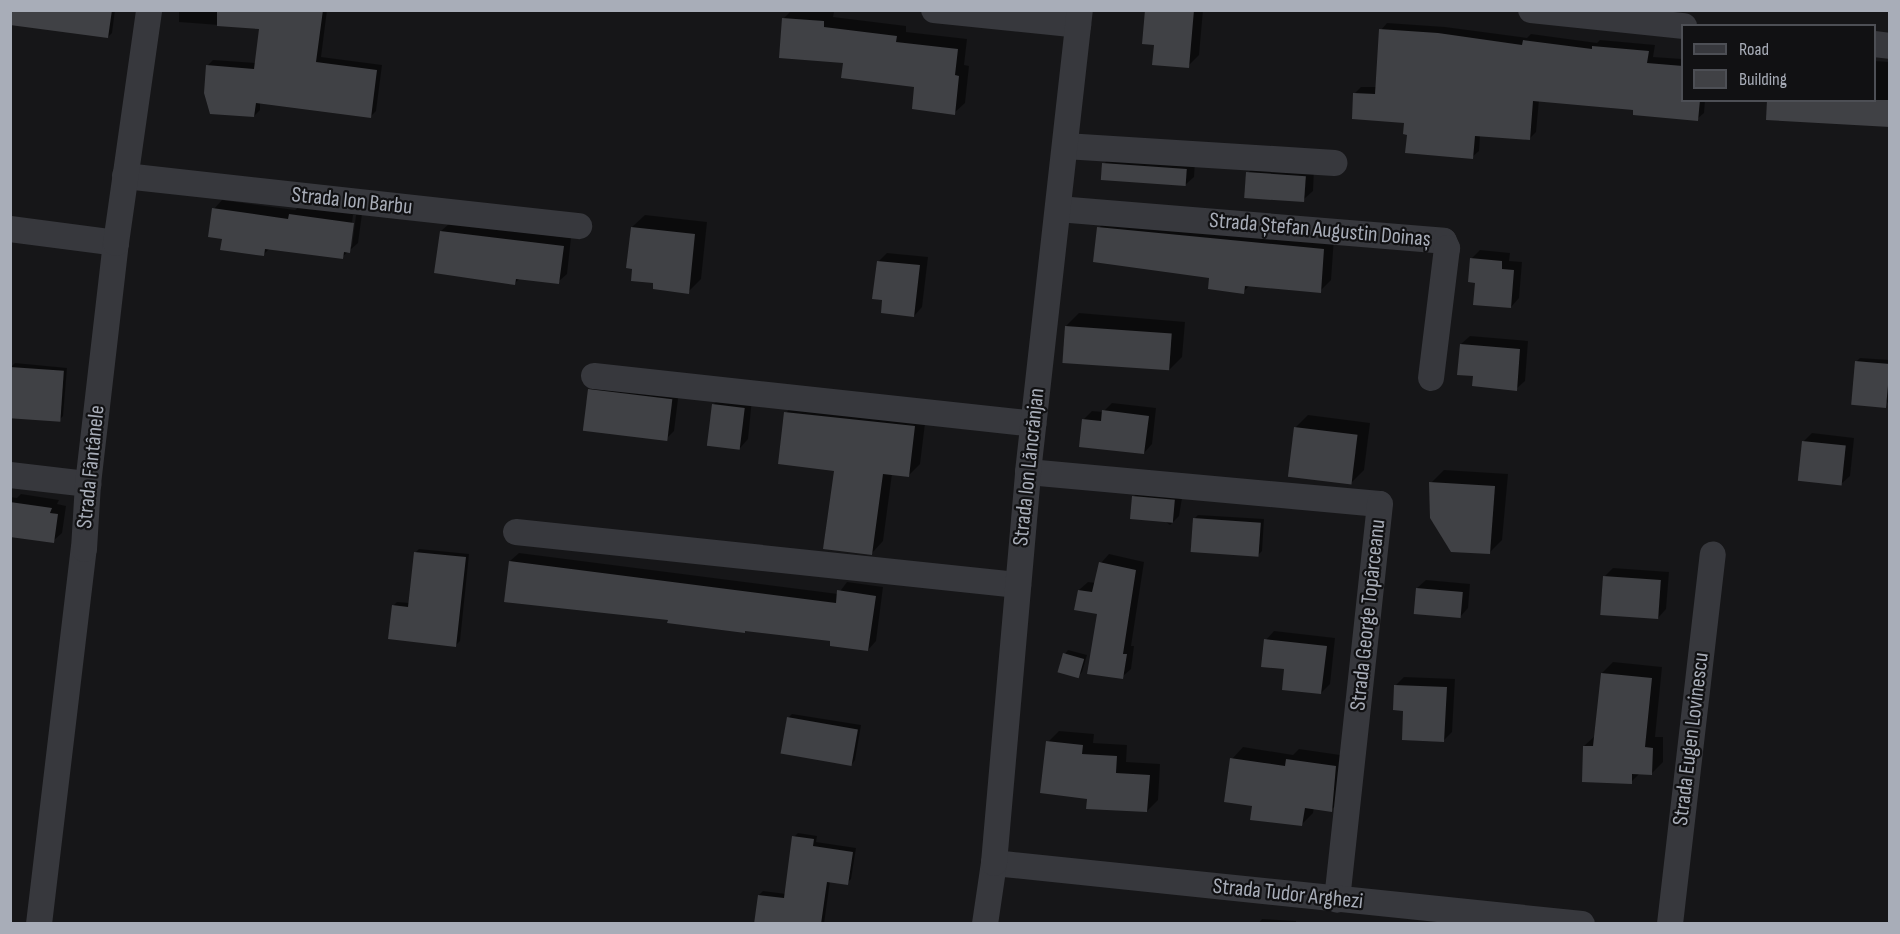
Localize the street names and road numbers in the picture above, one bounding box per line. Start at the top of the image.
street label: Strada Ion Barbu [290,182,414,220]
street label: Strada Ștefan Augustin Doinaș [1208,207,1432,253]
street label: Strada Ion Lăncrănjan [1008,387,1050,547]
street label: Strada Fântânele [71,404,111,530]
street label: Strada George Topârceanu [1345,518,1391,712]
street label: Strada Eugen Lovinescu [1667,651,1715,827]
street label: Strada Tudor Arghezi [1212,873,1364,915]

